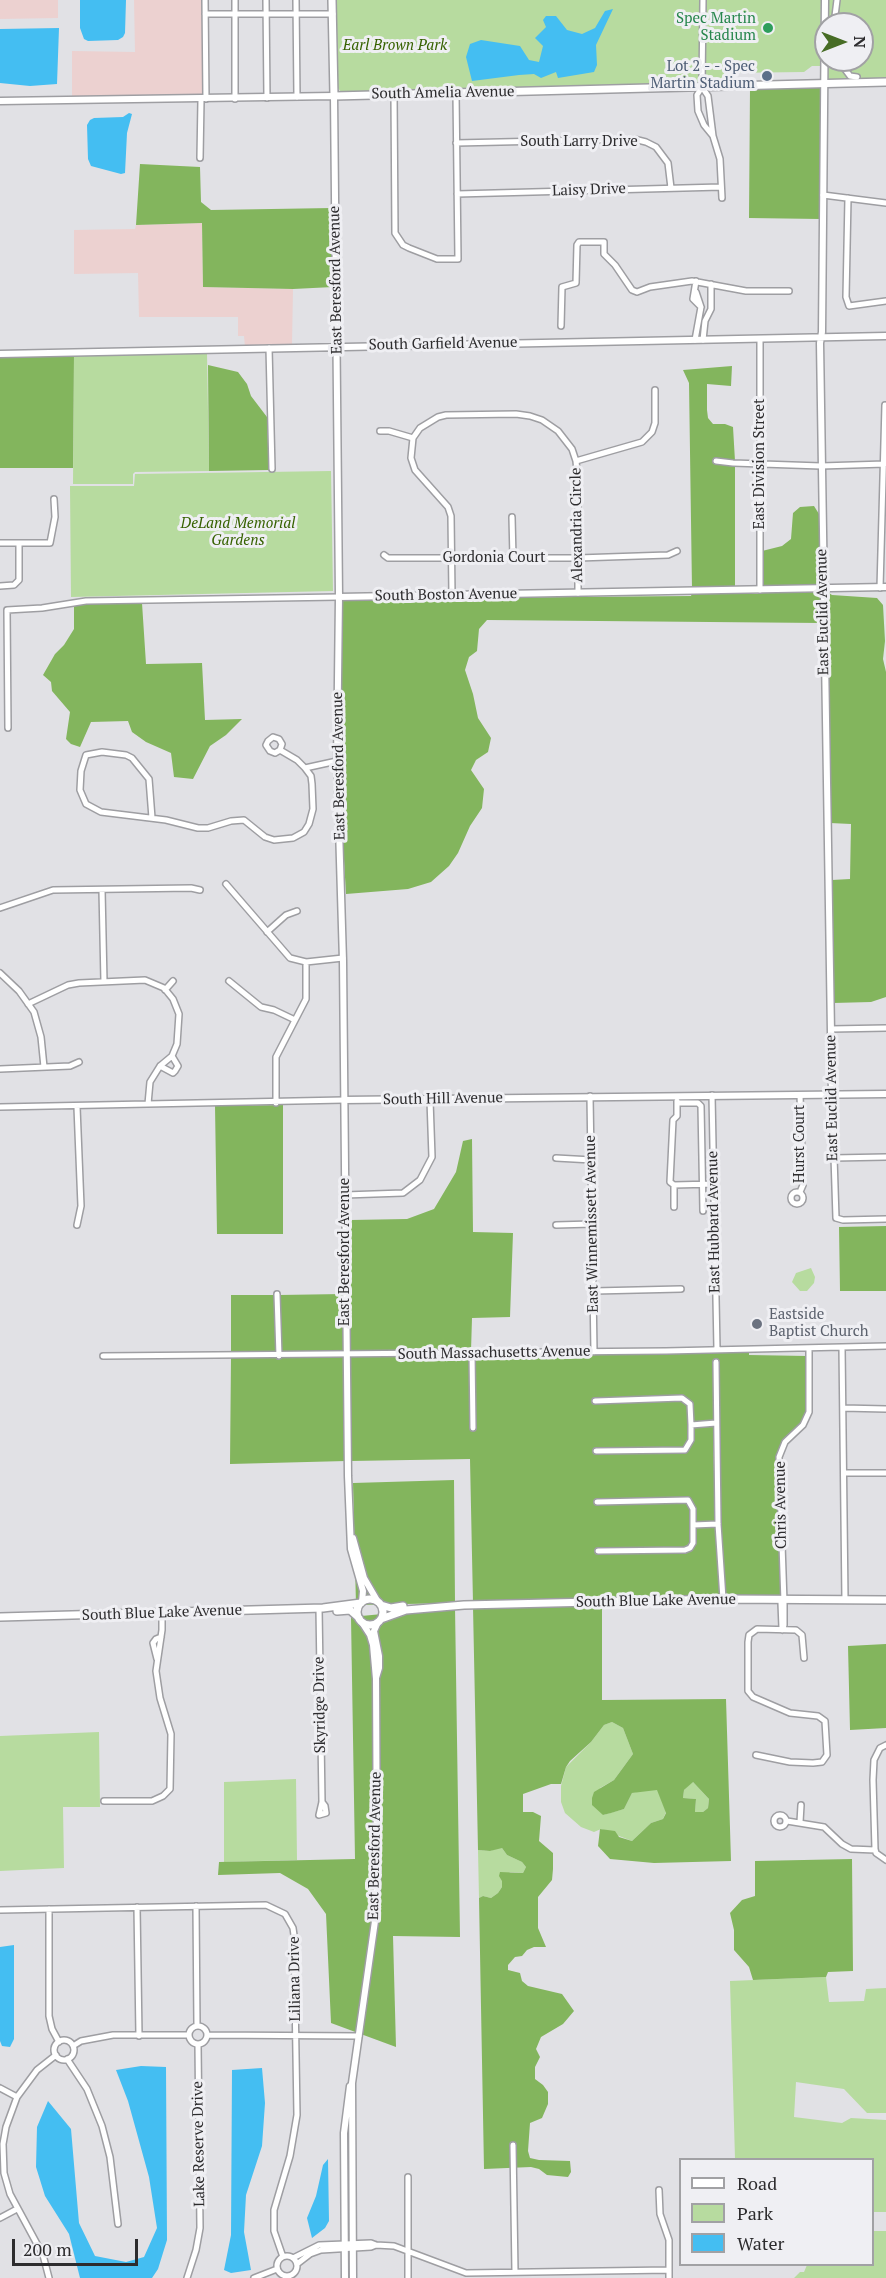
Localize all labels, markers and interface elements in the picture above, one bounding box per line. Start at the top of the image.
place label: Spec Martin Stadium [676,10,756,45]
north arrow [814,12,874,72]
marker: Spec Martin Stadium [761,21,775,35]
text: N [849,36,871,48]
park label: Earl Brown Park [343,37,447,55]
place label: Lot 2 - - Spec Martin Stadium [650,58,755,93]
marker: Lot 2 - - Spec Martin Stadium [760,69,774,83]
street label: South Amelia Avenue [371,83,515,103]
street label: South Larry Drive [520,133,638,151]
street label: Laisy Drive [552,180,626,200]
street label: East Beresford Avenue [326,206,346,354]
street label: South Garfield Avenue [368,334,518,354]
street label: East Division Street [751,398,769,530]
street label: Alexandria Circle [567,467,587,583]
park label: DeLand Memorial Gardens [181,515,295,550]
street label: Gordonia Court [442,549,546,567]
street label: East Euclid Avenue [813,549,833,675]
street label: South Boston Avenue [375,585,517,605]
street label: East Beresford Avenue [329,692,349,840]
street label: East Euclid Avenue [822,1035,842,1161]
street label: South Hill Avenue [383,1089,503,1109]
street label: Hurst Court [791,1105,809,1183]
street label: East Winnemissett Avenue [581,1135,603,1313]
street label: East Hubbard Avenue [704,1151,724,1293]
street label: East Beresford Avenue [336,1178,354,1326]
place label: Eastside Baptist Church [769,1306,869,1341]
marker: Eastside Baptist Church [750,1317,764,1331]
street label: South Massachusetts Avenue [397,1342,591,1364]
street label: Chris Avenue [771,1461,791,1549]
street label: South Blue Lake Avenue [576,1591,736,1611]
street label: South Blue Lake Avenue [82,1601,242,1625]
street label: Skyridge Drive [310,1656,330,1754]
street label: East Beresford Avenue [365,1772,385,1920]
street label: Liliana Drive [285,1936,305,2022]
street label: Lake Reserve Drive [189,2081,209,2207]
legend [679,2158,874,2266]
text: Road [737,2171,777,2195]
text: Park [737,2201,773,2225]
scale bar [15,2227,141,2265]
text: Water [737,2231,784,2255]
text: 200 m [23,2237,72,2261]

